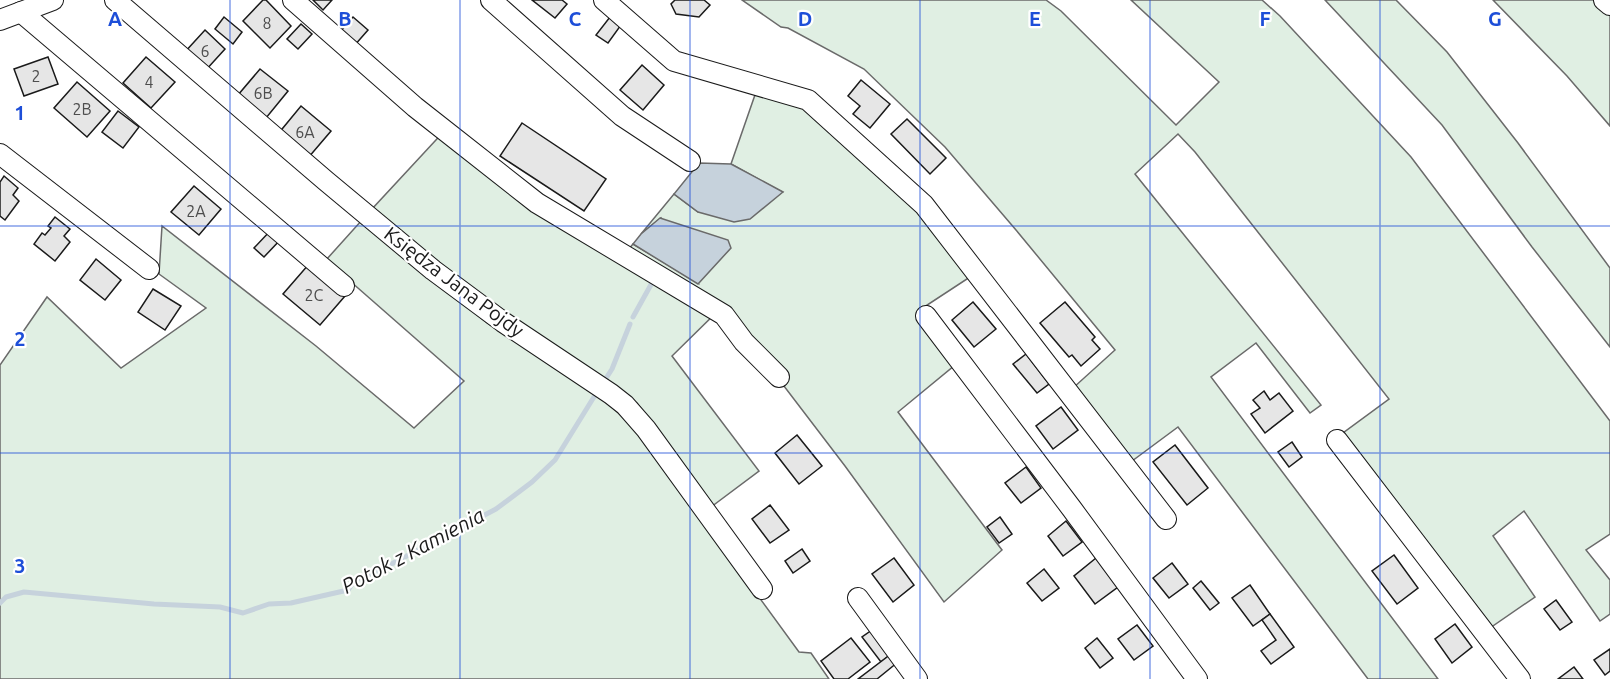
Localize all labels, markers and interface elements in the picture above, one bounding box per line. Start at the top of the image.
text: A [108,7,122,30]
text: B [338,7,352,30]
text: C [569,7,582,30]
text: D [798,7,812,30]
text: E [1029,7,1041,30]
text: F [1259,7,1271,30]
text: G [1488,7,1502,30]
house number: 8 [262,14,272,32]
house number: 6 [200,42,210,60]
house number: 2 [31,67,41,85]
house number: 4 [144,73,154,91]
house number: 6B [253,84,273,102]
house number: 2B [72,100,92,118]
text: 1 [14,101,26,124]
house number: 6A [295,123,315,141]
house number: 2A [186,202,206,220]
street label: Księdza Jana Pojdy [380,222,529,342]
house number: 2C [305,286,324,304]
text: 2 [14,327,26,350]
water label: Potok z Kamienia [337,502,488,598]
text: 3 [14,554,26,577]

